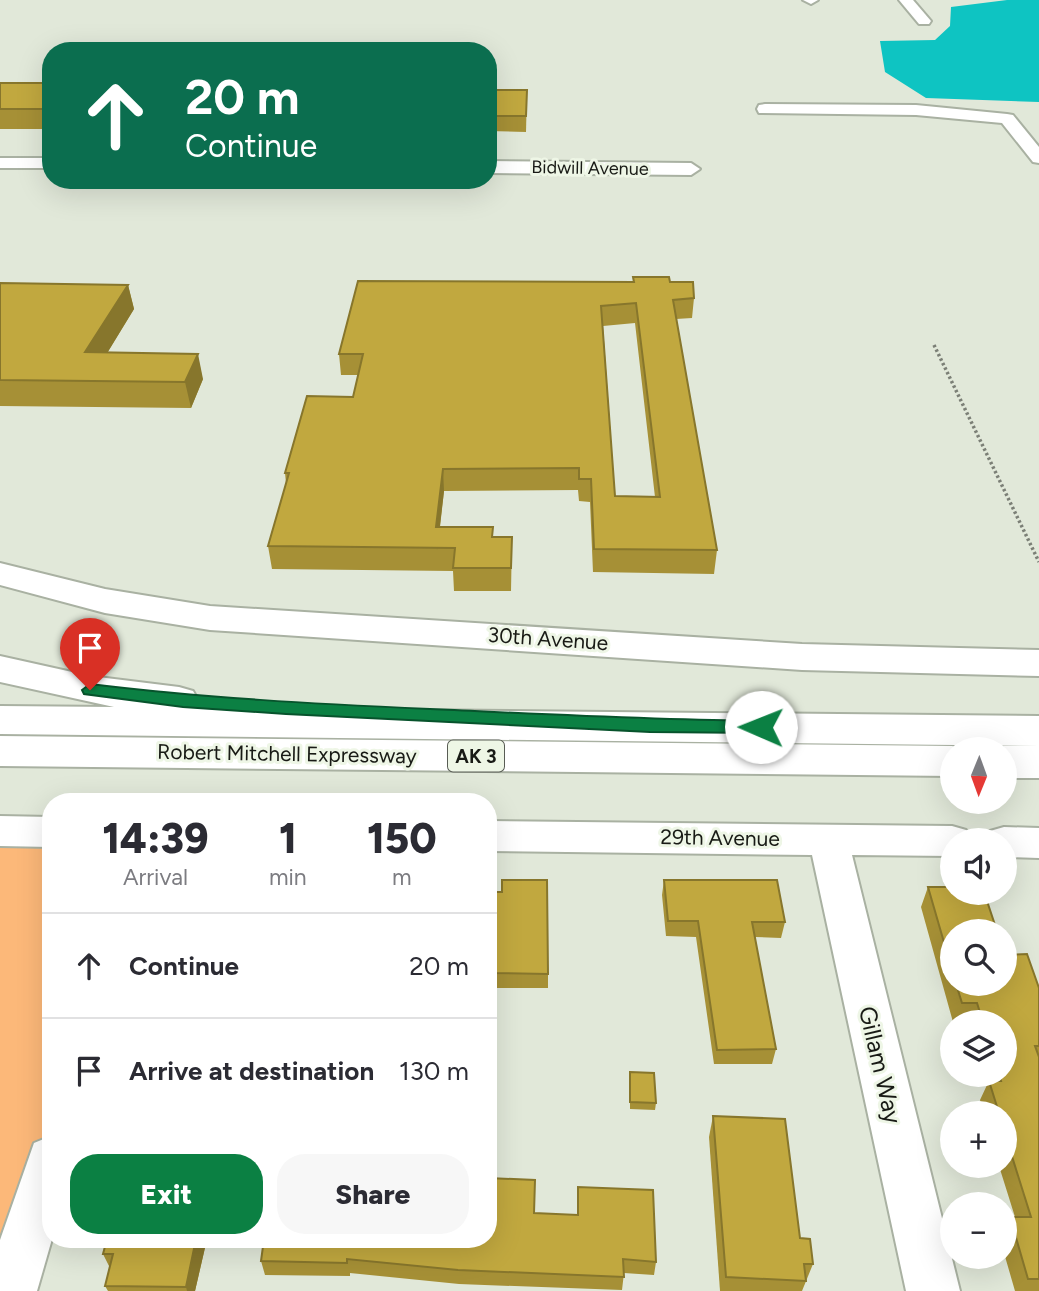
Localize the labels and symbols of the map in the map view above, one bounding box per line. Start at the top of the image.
street label: Bidwill Avenue [531,156,649,180]
pin [60,618,120,690]
street label: 30th Avenue [487,622,609,655]
position arrow [724,690,798,764]
north arrow [940,737,1017,814]
street label: Robert Mitchell Expressway [157,739,417,768]
road number: AK 3 [448,740,504,772]
street label: 29th Avenue [660,824,780,851]
street label: Gillam Way [853,1003,908,1127]

